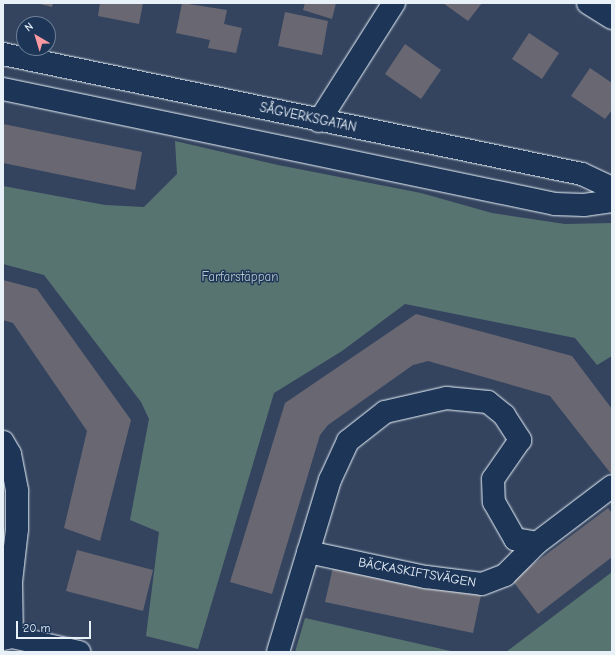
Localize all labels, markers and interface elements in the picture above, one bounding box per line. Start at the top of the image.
north arrow [16,16,56,56]
text: N [22,20,36,34]
street label: SÅGVERKSGATAN [258,100,358,136]
park label: Farfarstäppan [201,269,279,285]
street label: BÄCKASKIFTSVÄGEN [357,555,477,591]
scale bar [18,613,93,639]
text: 20 m [23,621,51,635]

